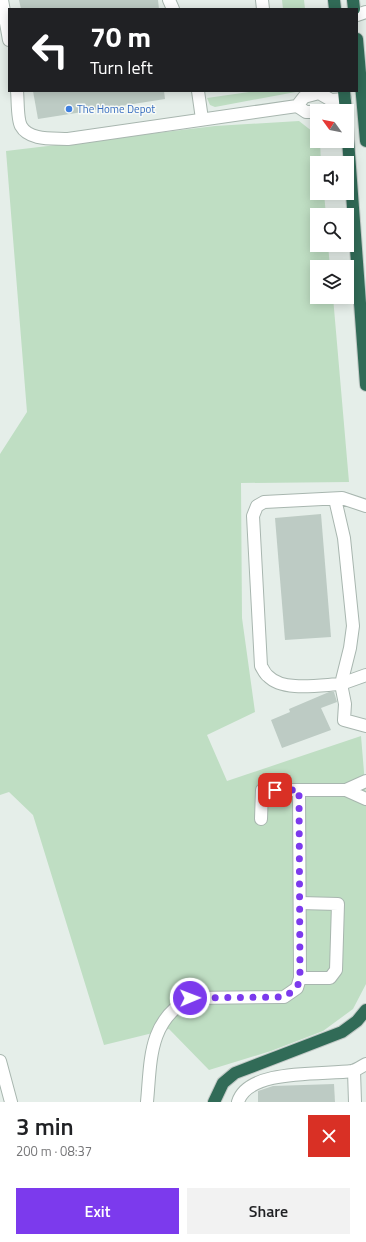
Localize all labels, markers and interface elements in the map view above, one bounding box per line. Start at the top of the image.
text: 70 m [90,15,151,58]
icon: left [24,24,76,76]
text: Turn left [90,54,153,81]
place label: The Home Depot [77,101,155,117]
marker: The Home Depot [64,104,74,114]
north arrow [310,104,354,148]
map controls [310,104,354,304]
button: sound [310,156,354,200]
button: search [310,208,354,252]
button: layers [310,260,354,304]
pin [258,773,292,807]
icon: arrive [264,779,286,801]
position arrow [169,977,211,1019]
text: 3 min [16,1108,74,1144]
button: close [308,1115,350,1157]
text: 200 m · 08:37 [16,1141,92,1161]
button: Exit [16,1188,179,1234]
button: Share [187,1188,350,1234]

